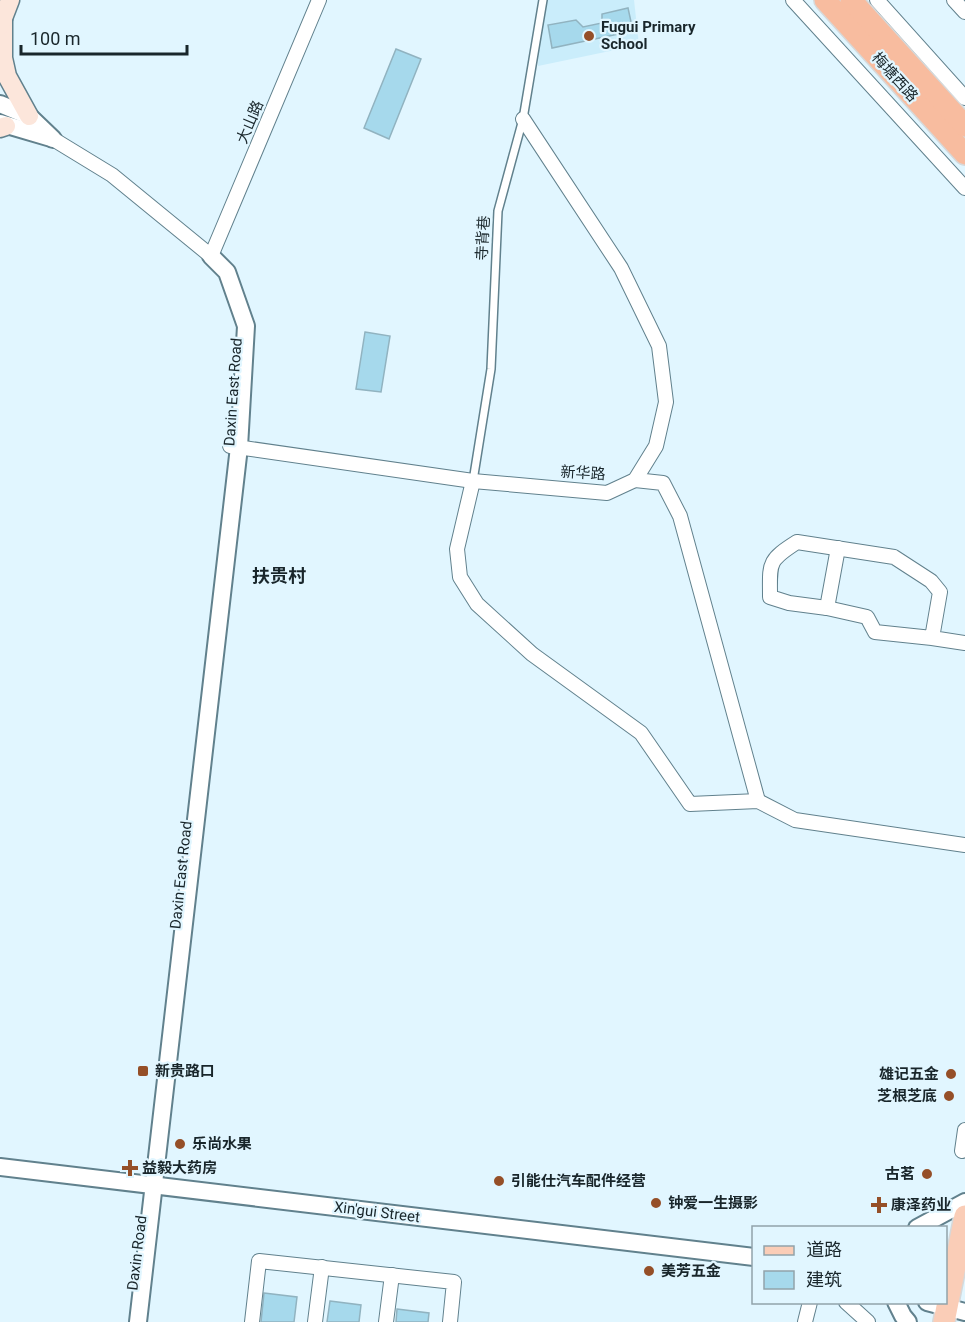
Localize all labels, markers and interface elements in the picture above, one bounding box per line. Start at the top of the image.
scale bar [21,18,188,56]
place label: Fugui Primary School [601,18,696,53]
text: 100 m [30,28,81,49]
marker: Fugui Primary School [582,29,596,43]
street label: 梅塘西路 [868,49,922,105]
street label: 大山路 [233,98,267,146]
street label: 寺背巷 [473,215,493,261]
street label: Daxin East Road [220,337,246,447]
street label: 新华路 [560,463,606,483]
district label: 扶贵村 [252,565,306,586]
street label: Daxin East Road [166,820,196,930]
place label: 新贵路口 [155,1062,215,1080]
marker: 新贵路口 [136,1064,150,1078]
place label: 雄记五金 [879,1065,939,1083]
marker: 雄记五金 [944,1067,958,1081]
place label: 芝根芝底 [877,1087,937,1105]
marker: 芝根芝底 [942,1089,956,1103]
place label: 乐尚水果 [192,1135,252,1153]
marker: 乐尚水果 [173,1137,187,1151]
place label: 益毅大药房 [142,1159,217,1177]
marker: 益毅大药房 [123,1161,137,1175]
place label: 古茗 [885,1165,915,1183]
marker: 古茗 [920,1167,934,1181]
place label: 引能仕汽车配件经营 [511,1172,646,1190]
marker: 引能仕汽车配件经营 [492,1174,506,1188]
place label: 钟爱一生摄影 [668,1194,758,1212]
marker: 钟爱一生摄影 [649,1196,663,1210]
place label: 康泽药业 [891,1196,951,1214]
street label: Xin'gui Street [333,1198,421,1226]
marker: 康泽药业 [872,1198,886,1212]
street label: Daxin Road [123,1214,151,1292]
legend [752,1226,947,1304]
text: 道路 [806,1239,842,1260]
place label: 美芳五金 [661,1262,721,1280]
marker: 美芳五金 [642,1264,656,1278]
text: 建筑 [806,1269,842,1290]

